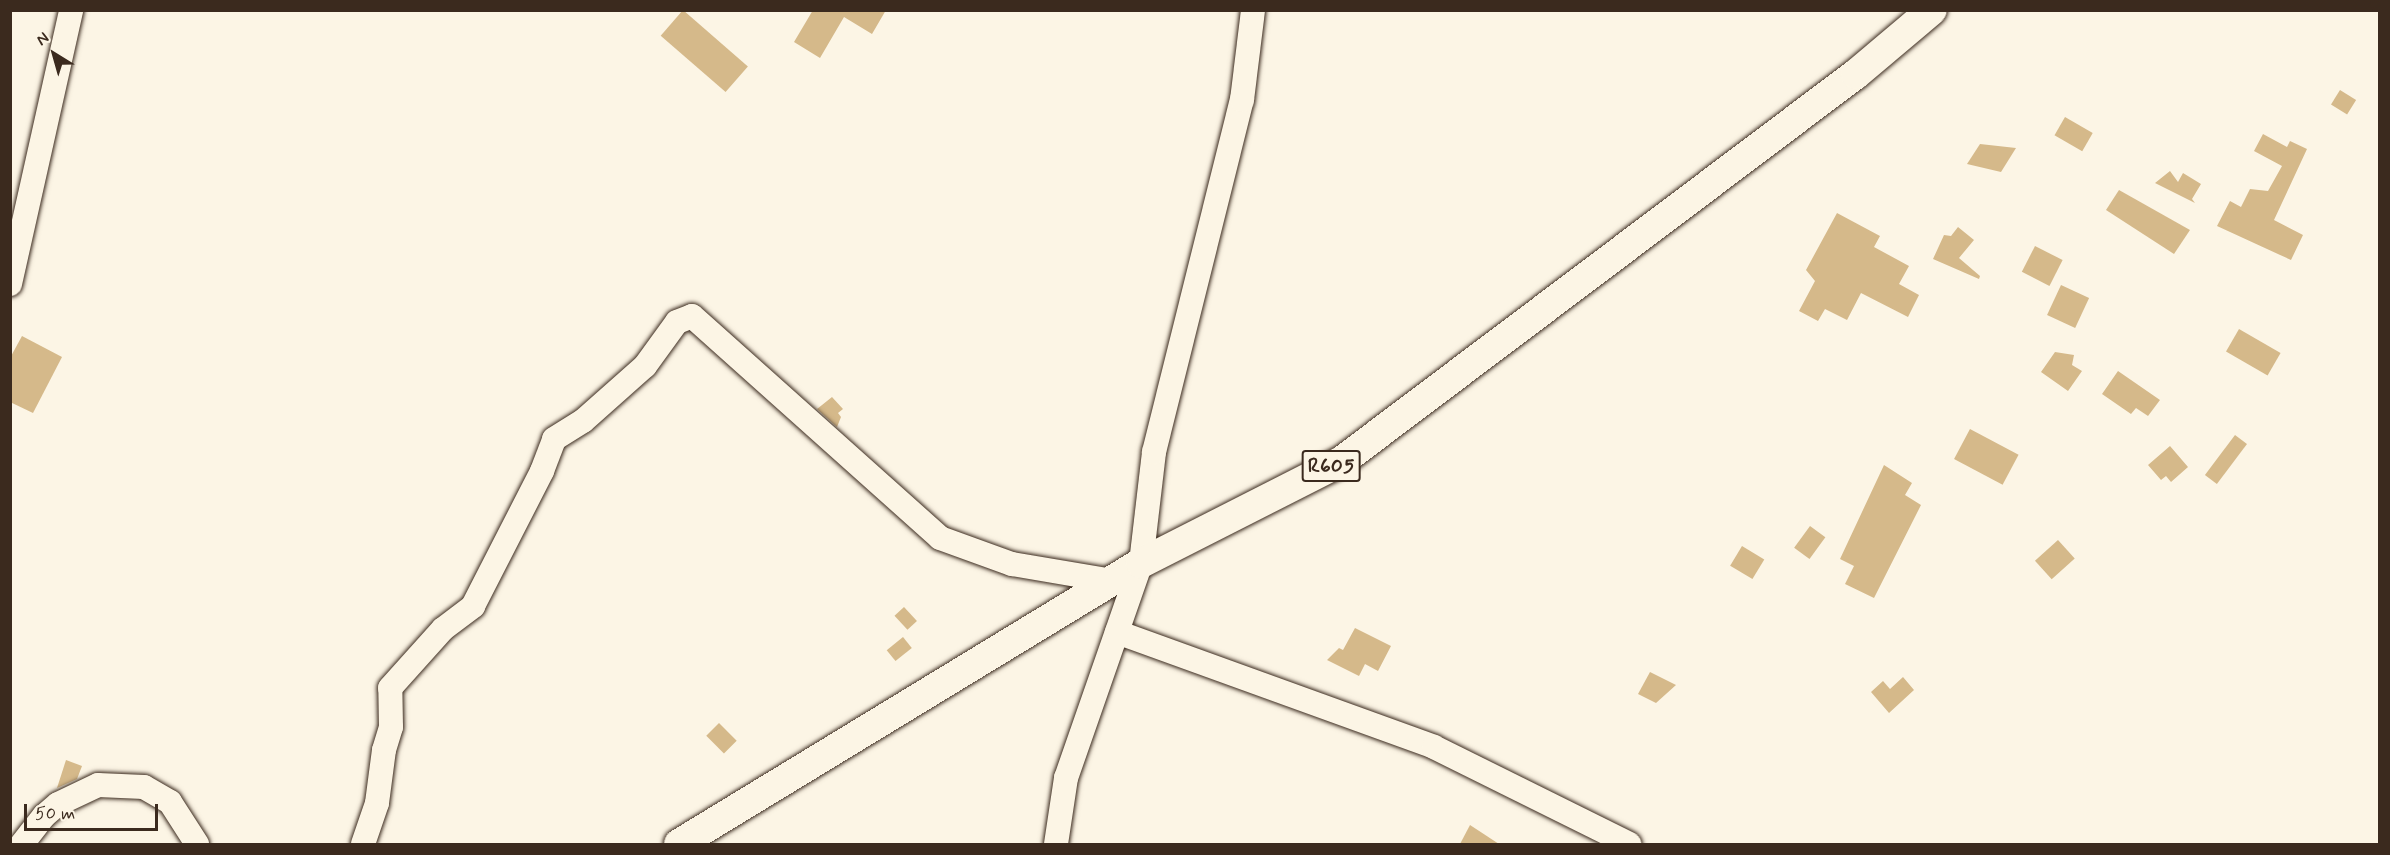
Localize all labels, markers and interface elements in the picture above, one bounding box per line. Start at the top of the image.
north arrow [24,24,84,84]
text: N [32,28,53,51]
road number: R605 [1301,448,1361,484]
scale bar [27,792,160,830]
text: 50 m [35,802,75,826]

